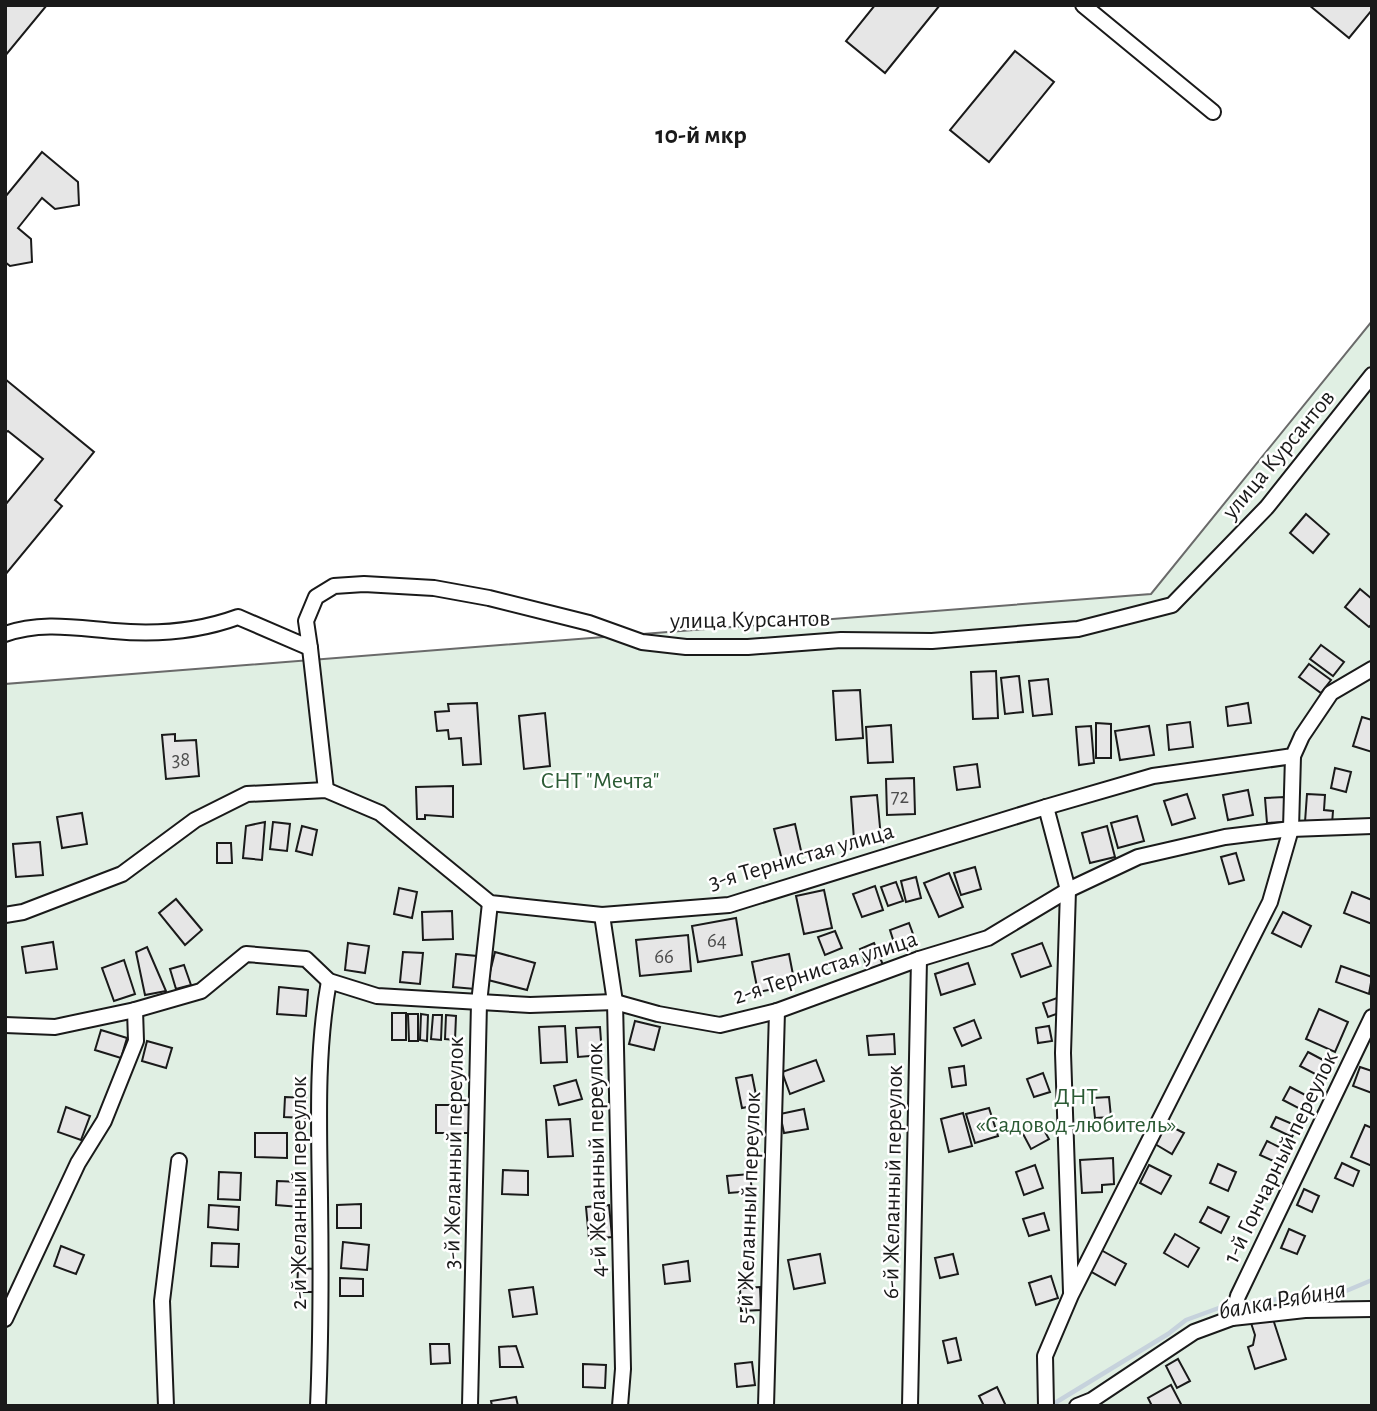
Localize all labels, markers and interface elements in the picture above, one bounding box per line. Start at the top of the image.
district label: 10-й мкр [655,122,747,148]
street label: улица Курсантов [1217,385,1340,525]
street label: улица Курсантов [669,607,830,633]
house number: 38 [172,749,190,770]
park label: СНТ "Мечта" [541,769,659,793]
house number: 72 [891,786,909,807]
street label: 3-я Тернистая улица [706,819,897,895]
street label: 2-я Тернистая улица [730,927,921,1009]
house number: 64 [707,930,727,951]
house number: 66 [654,946,674,967]
street label: 3-й Желанный переулок [440,1036,468,1270]
street label: 4-й Желанный переулок [583,1043,611,1277]
street label: 1-й Гончарный переулок [1219,1048,1343,1267]
street label: 6-й Желанный переулок [879,1065,907,1299]
street label: 2-й Желанный переулок [287,1076,311,1310]
park label: ДНТ «Садовод-любитель» [976,1085,1176,1137]
street label: 5-й Желанный переулок [733,1091,765,1325]
water label: балка Рябина [1217,1276,1348,1324]

